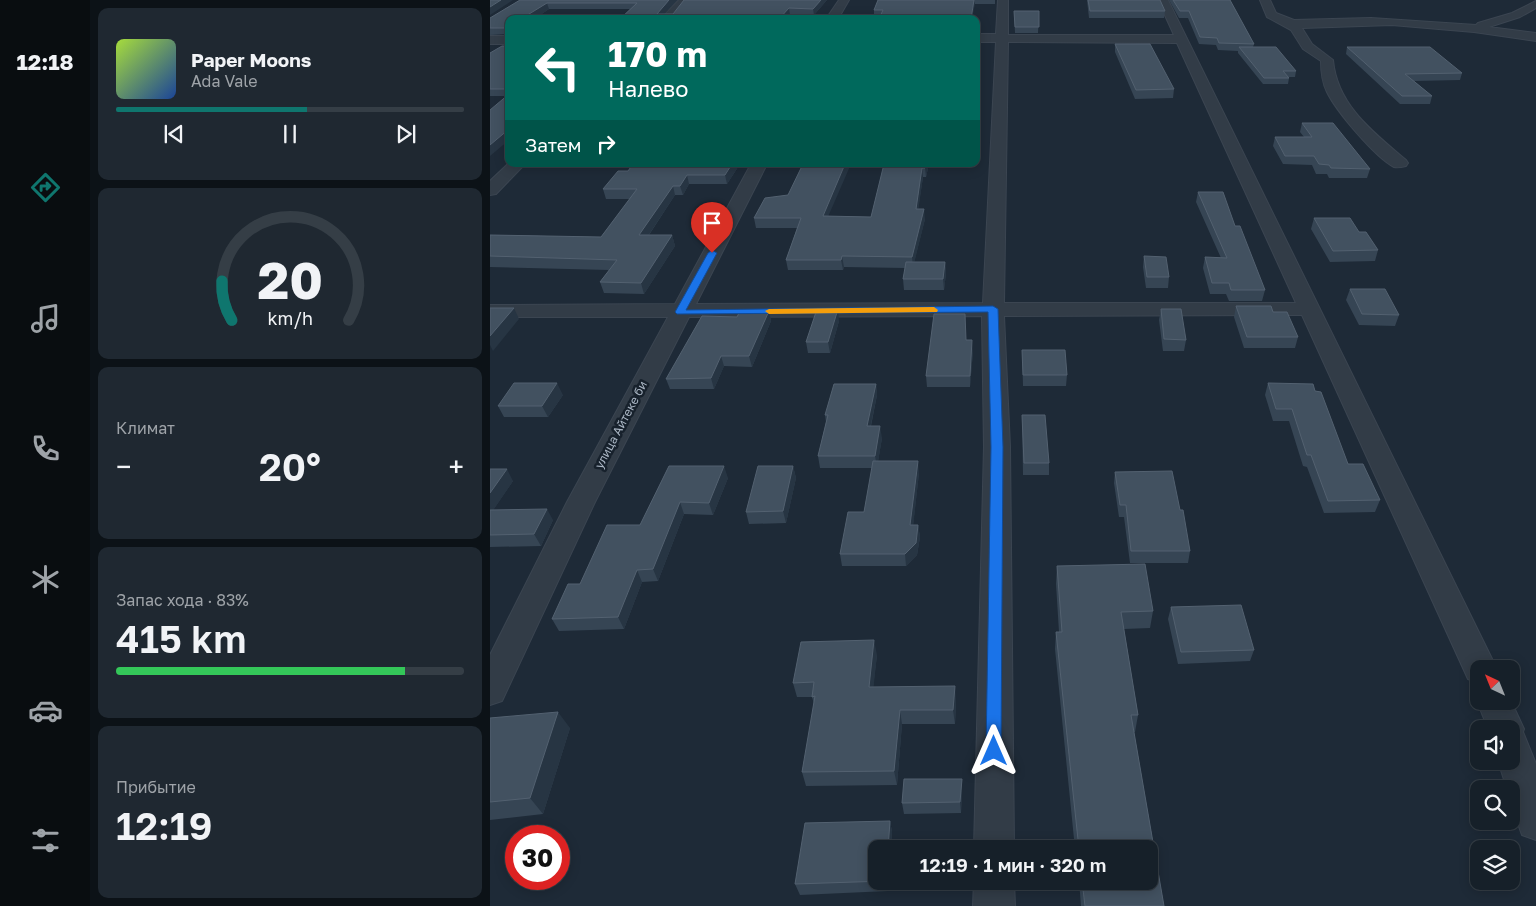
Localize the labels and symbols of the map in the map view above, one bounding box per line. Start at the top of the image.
pin [691,202,733,253]
street label: улица Айтеке би [591,378,650,471]
north arrow [1470,660,1520,710]
position arrow [967,724,1019,776]
speed limit sign: 30 [505,825,570,890]

